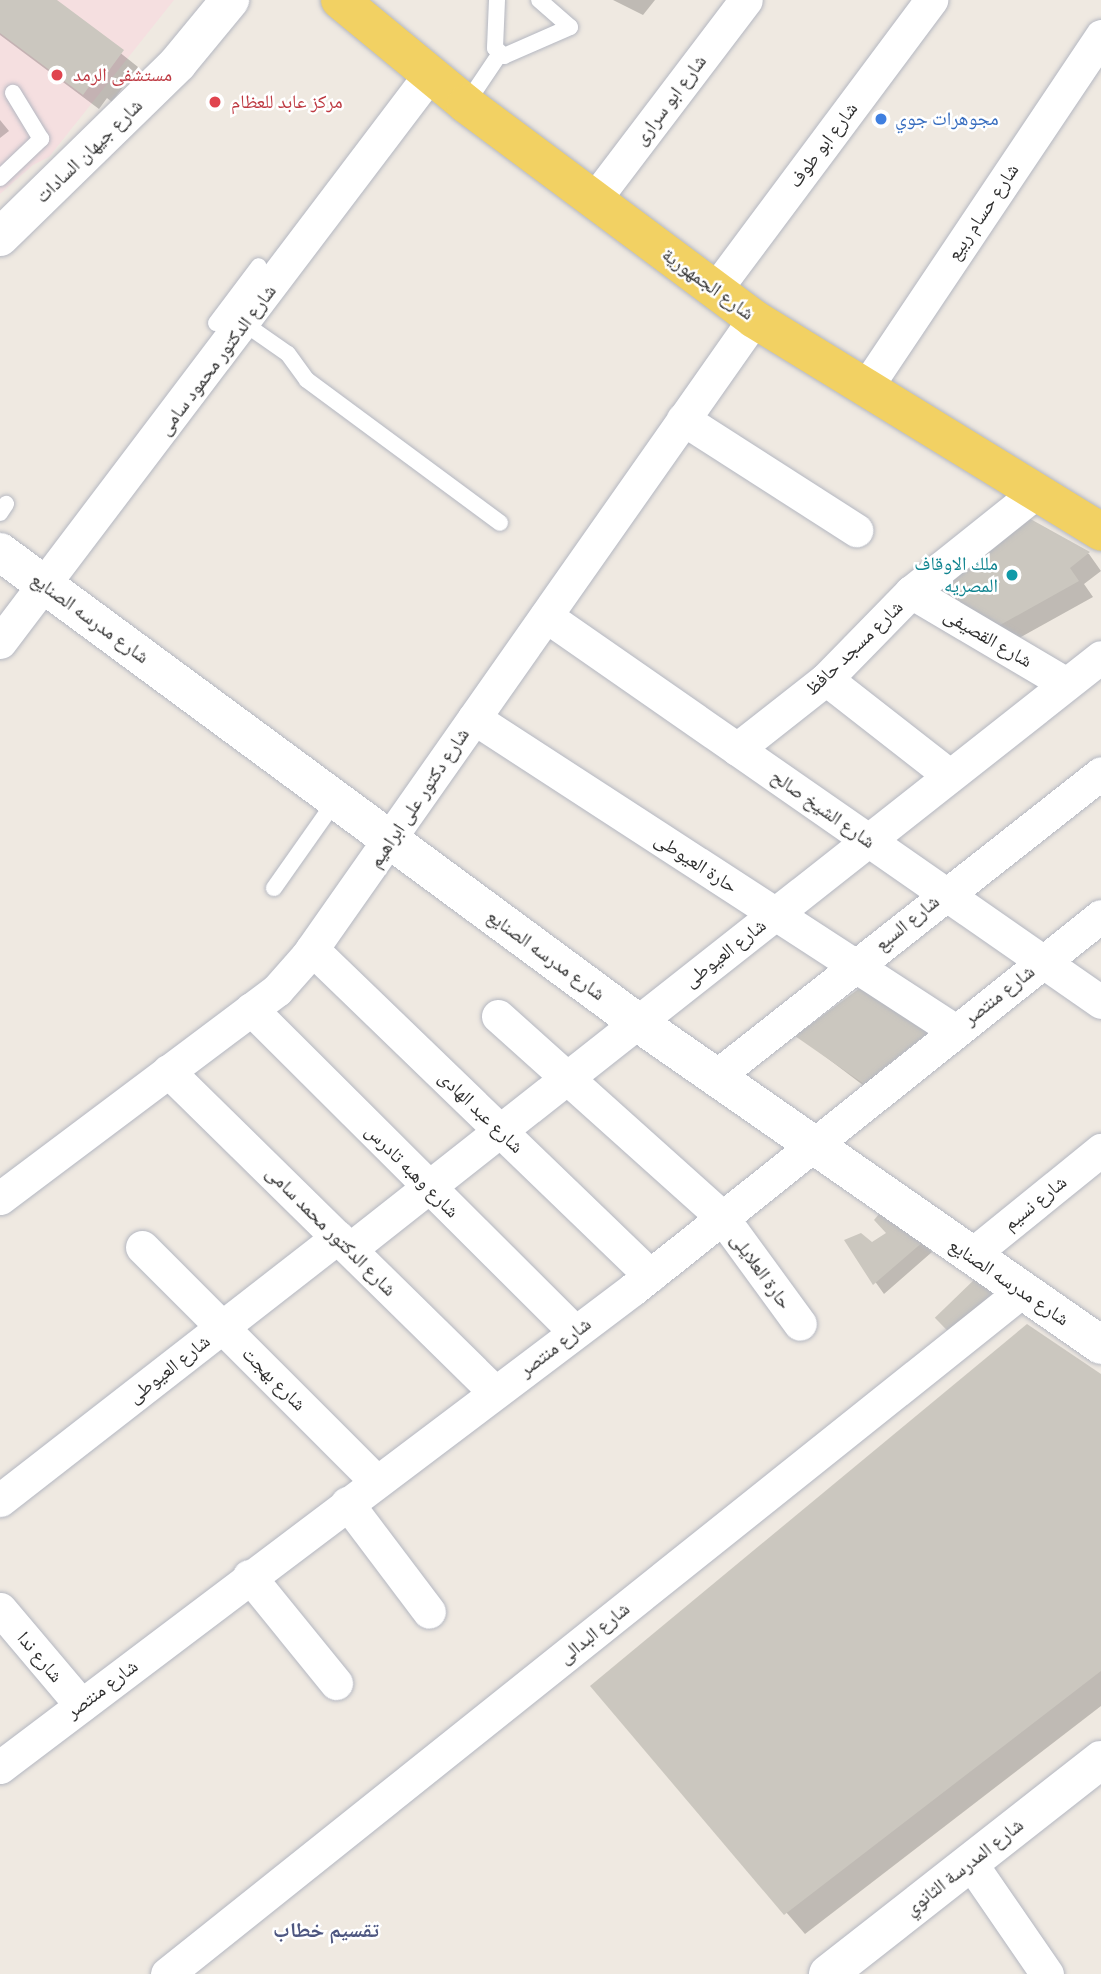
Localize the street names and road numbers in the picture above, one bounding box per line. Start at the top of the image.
street label: شارع ابو سرارى [629,50,711,150]
street label: شارع جيهان السادات [31,94,147,208]
street label: شارع ابو طوف [784,98,862,192]
street label: شارع حسام ربيع [942,159,1024,265]
street label: شارع الجمهورية [658,243,758,325]
street label: شارع الدكتور محمود سامى [153,280,281,440]
street label: شارع مدرسه الصنايع [27,568,153,668]
street label: شارع مسجد حافظ [800,596,908,700]
street label: شارع القصيفى [940,604,1036,672]
street label: شارع دكتور على ابراهيم [364,724,474,872]
street label: شارع الشيخ صالح [767,765,879,853]
street label: حارة العيوطى [650,828,742,898]
street label: شارع السبع [870,890,944,956]
street label: شارع مدرسه الصنايع [483,905,609,1005]
street label: شارع العيوطى [679,914,771,992]
street label: شارع منتصر [959,960,1039,1030]
street label: شارع عبد الهادى [434,1066,528,1158]
street label: شارع وهبه تادرس [360,1119,464,1223]
street label: شارع الدكتور محمد سامى [261,1161,401,1301]
street label: شارع نسيم [999,1171,1071,1235]
street label: حارة العلايلى [726,1229,796,1313]
street label: شارع مدرسه الصنايع [945,1233,1073,1331]
street label: شارع منتصر [515,1313,595,1381]
street label: شارع العيوطى [123,1330,215,1408]
street label: شارع بهجت [237,1342,311,1416]
street label: شارع البدالى [554,1597,634,1669]
street label: شارع ندا [12,1627,68,1687]
street label: شارع منتصر [62,1655,142,1723]
street label: شارع المدرسة الثانوي [900,1814,1028,1920]

